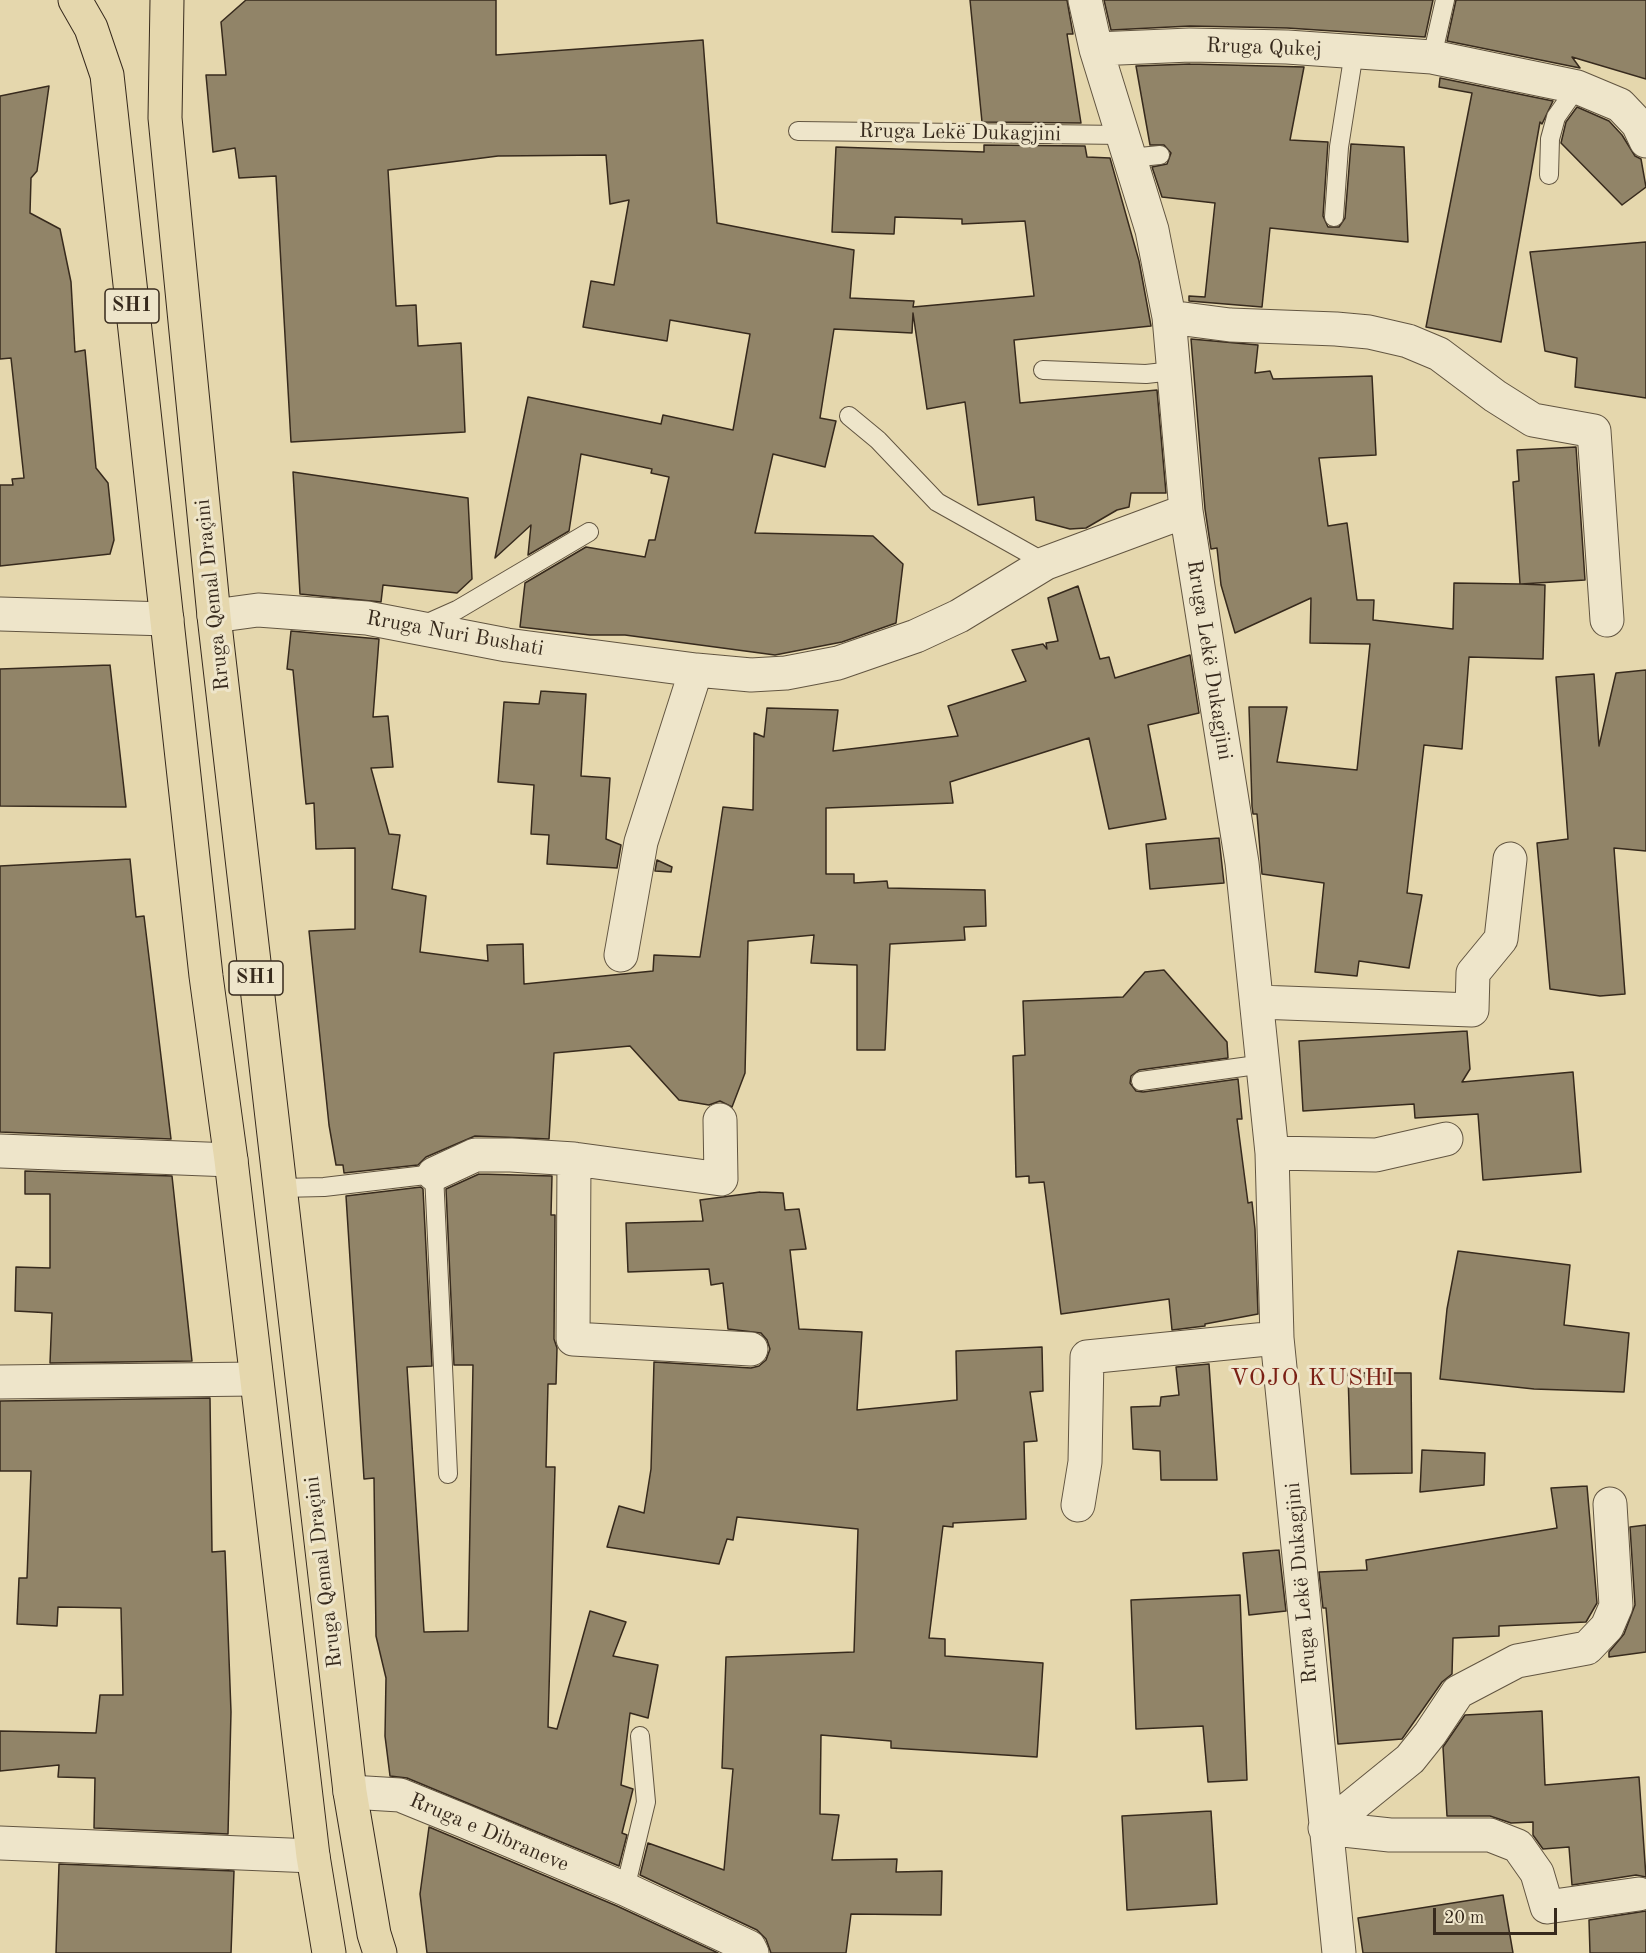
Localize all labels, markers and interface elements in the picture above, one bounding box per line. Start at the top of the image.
street label: Rruga Qukej [1206,33,1322,63]
street label: Rruga Lekë Dukagjini [859,119,1061,147]
road number: SH1 [105,289,159,323]
street label: Rruga Qemal Draçini [190,498,236,692]
street label: Rruga Lekë Dukagjini [1181,558,1237,762]
street label: Rruga Nuri Bushati [364,606,546,662]
road number: SH1 [229,961,283,995]
district label: VOJO KUSHI [1230,1365,1396,1393]
street label: Rruga Qemal Draçini [300,1475,348,1669]
street label: Rruga Lekë Dukagjini [1281,1481,1323,1685]
street label: Rruga e Dibraneve [406,1788,572,1878]
scale bar [1436,1896,1560,1934]
text: 20 m [1444,1909,1484,1927]

